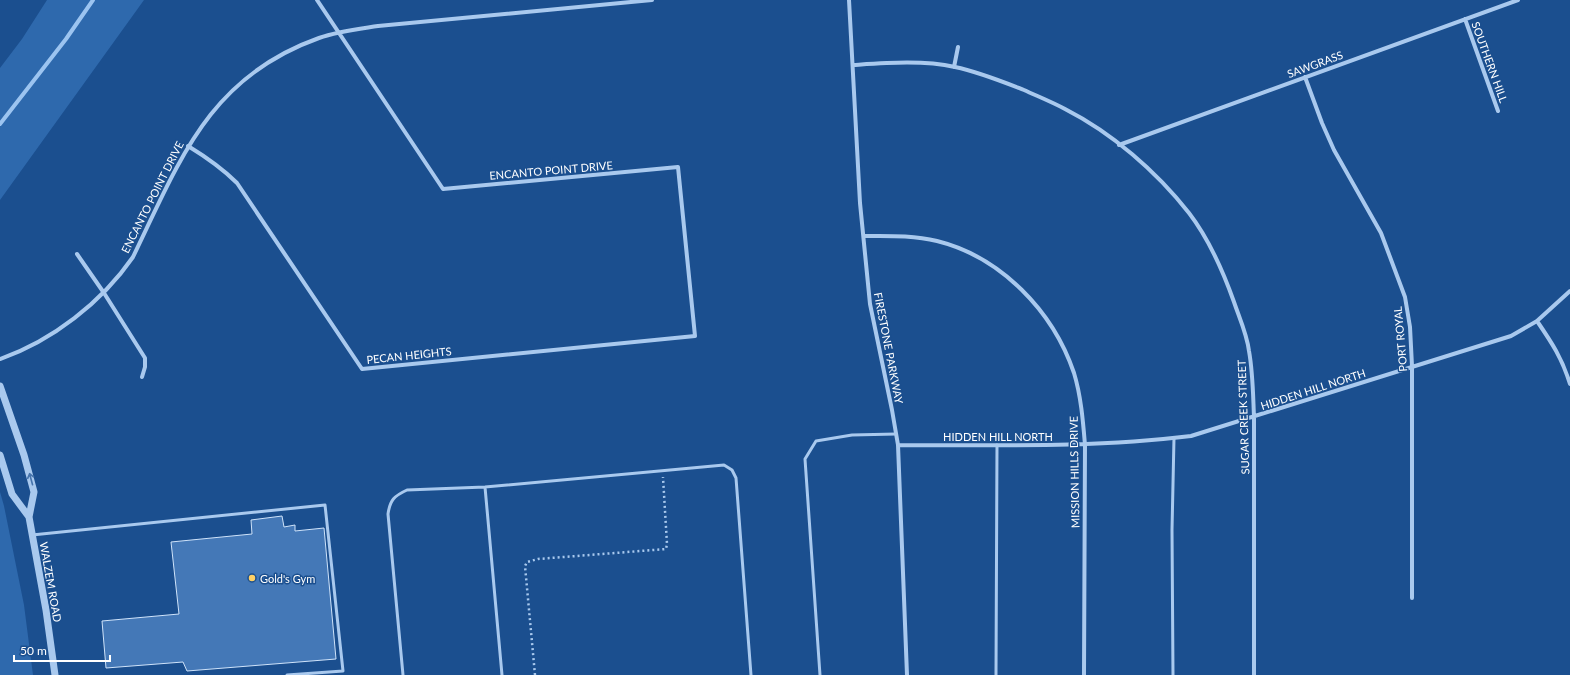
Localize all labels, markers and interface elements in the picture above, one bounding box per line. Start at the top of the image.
street label: SOUTHERN HILL [1469,20,1511,104]
street label: SAWGRASS [1285,48,1345,80]
street label: ENCANTO POINT DRIVE [118,139,186,255]
street label: ENCANTO POINT DRIVE [489,158,613,182]
street label: FIRESTONE PARKWAY [872,291,906,405]
street label: PORT ROYAL [1391,306,1409,372]
street label: PECAN HEIGHTS [366,344,452,366]
street label: SUGAR CREEK STREET [1234,359,1251,475]
street label: HIDDEN HILL NORTH [1259,366,1367,412]
street label: MISSION HILLS DRIVE [1067,416,1081,528]
street label: HIDDEN HILL NORTH [943,430,1053,443]
one-way arrow [27,473,34,486]
street label: WALZEM ROAD [38,541,64,623]
place label: Gold's Gym [260,572,315,585]
marker: Gold's Gym [247,573,257,583]
scale bar [14,637,110,663]
text: 50 m [20,643,47,658]

